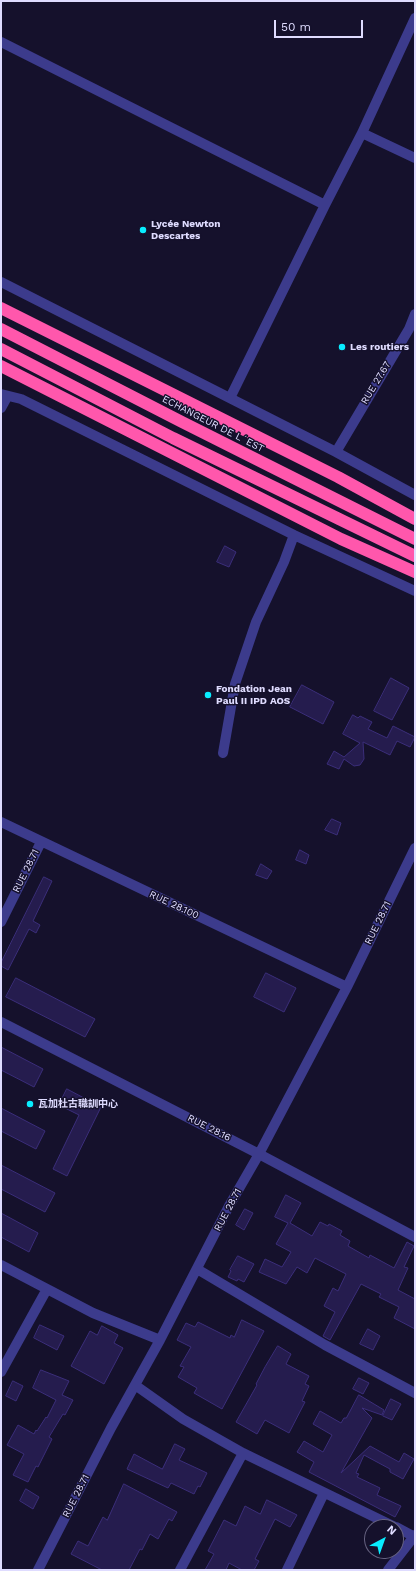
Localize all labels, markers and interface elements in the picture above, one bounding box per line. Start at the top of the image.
scale bar [276,12,365,38]
text: 50 m [281,20,311,34]
place label: Lycée Newton Descartes [151,218,220,242]
marker: Lycée Newton Descartes [138,225,148,235]
place label: Les routiers [350,341,409,353]
marker: Les routiers [337,342,347,352]
street label: RUE 27.67 [359,359,393,407]
street label: ECHANGEUR DE L´EST [160,393,266,455]
place label: Fondation Jean Paul II IPD AOS [216,683,292,706]
marker: Fondation Jean Paul II IPD AOS [203,690,213,700]
street label: RUE 28.71 [10,847,42,895]
street label: RUE 28.100 [147,888,201,922]
street label: RUE 28.71 [362,899,394,947]
place label: 瓦加杜古職訓中心 [38,1098,118,1110]
marker: 瓦加杜古職訓中心 [25,1099,35,1109]
street label: RUE 28.16 [185,1112,233,1144]
street label: RUE 28.71 [212,1187,244,1233]
street label: RUE 28.71 [60,1472,92,1520]
north arrow [364,1519,404,1559]
text: N [384,1523,399,1538]

